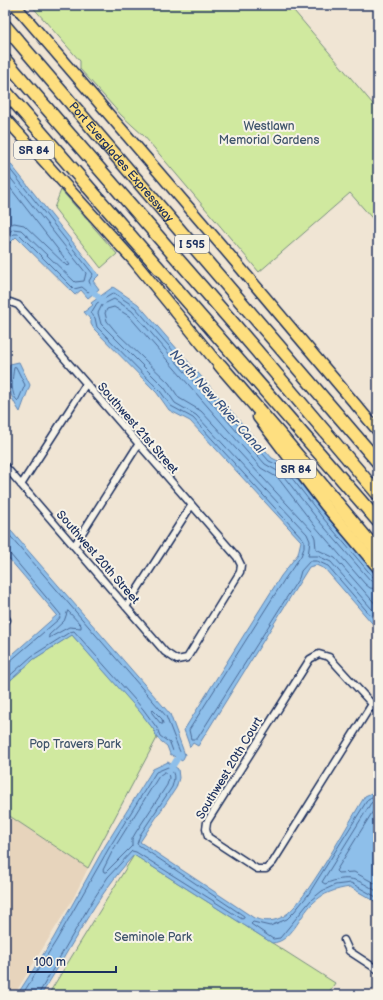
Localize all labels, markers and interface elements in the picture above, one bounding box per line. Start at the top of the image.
street label: Port Everglades Expressway [65,99,177,226]
park label: Westlawn Memorial Gardens [219,119,319,148]
road number: SR 84 [14,141,54,159]
road number: I 595 [175,235,209,253]
water label: North New River Canal [166,346,269,458]
street label: Southwest 21st Street [94,380,182,477]
road number: SR 84 [276,460,316,478]
street label: Southwest 20th Street [53,507,143,607]
street label: Southwest 20th Court [193,714,266,822]
park label: Pop Travers Park [29,737,121,752]
park label: Seminole Park [114,930,192,945]
scale bar [28,948,116,974]
text: 100 m [34,955,66,970]

